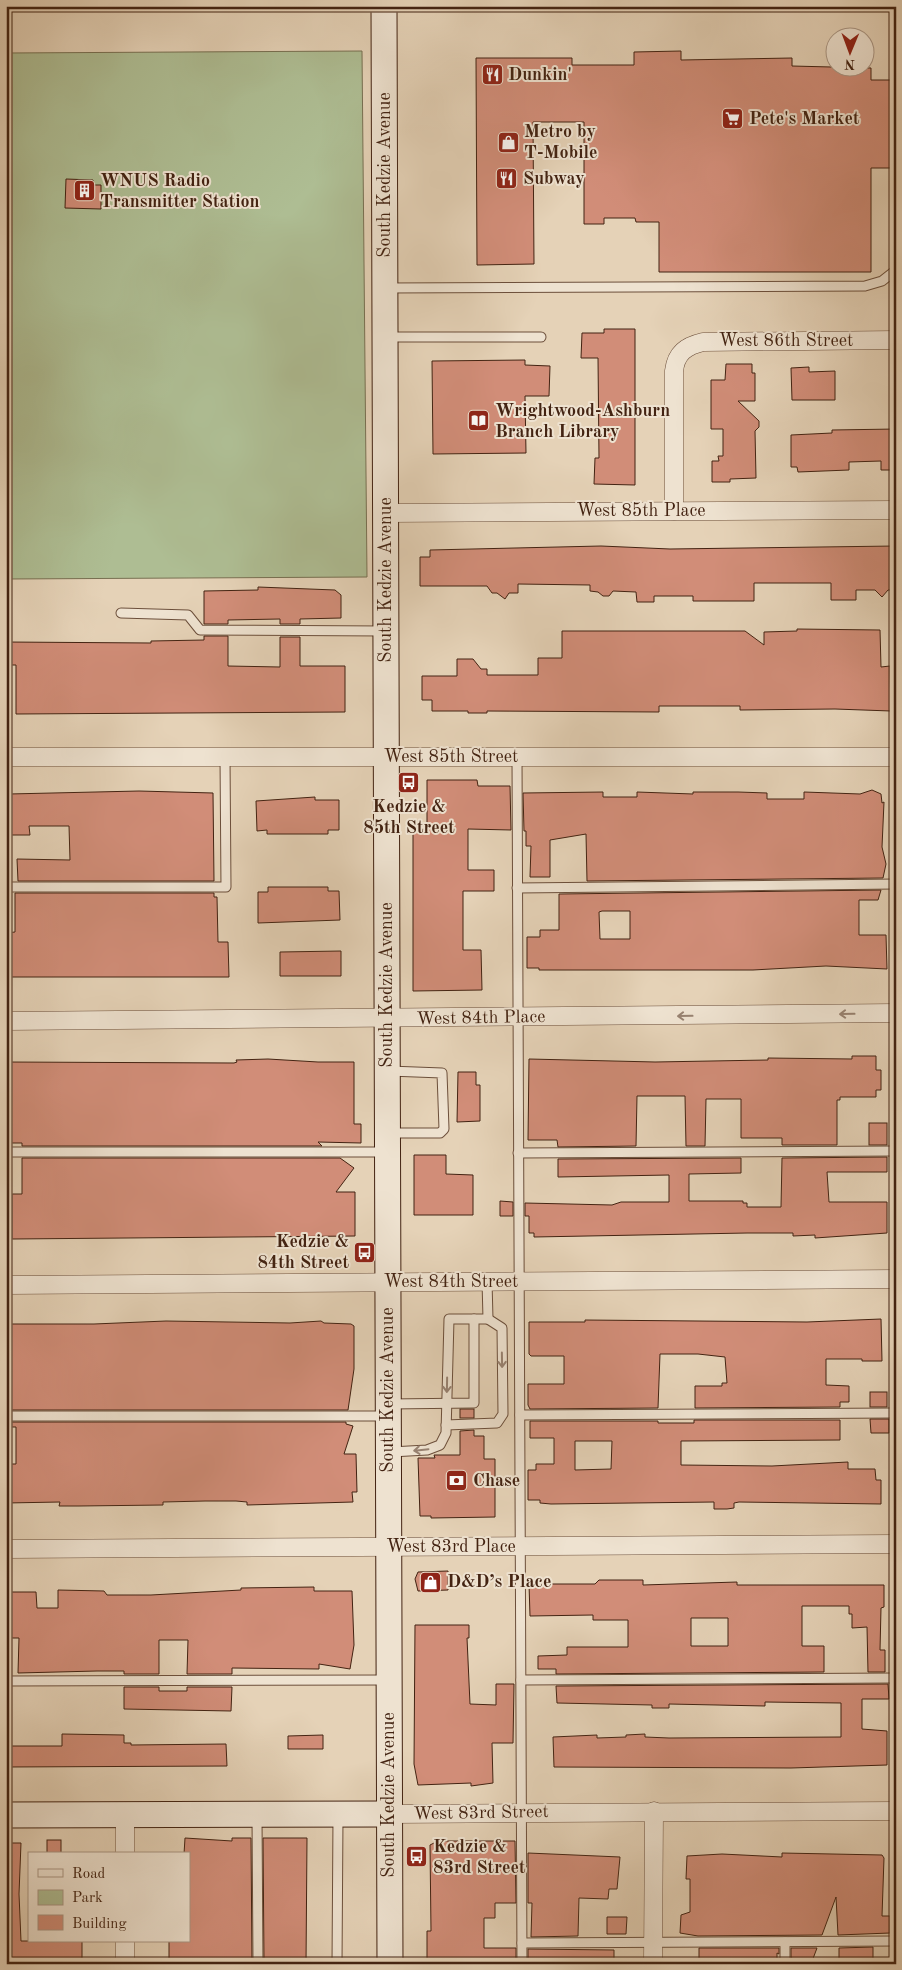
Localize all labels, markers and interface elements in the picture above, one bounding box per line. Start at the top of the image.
north arrow [824,28,874,78]
text: N [844,57,855,71]
restaurant icon: Dunkin' [480,63,504,87]
place label: Dunkin' [508,66,572,84]
street label: South Kedzie Avenue [376,92,394,258]
supermarket icon: Pete's Market [721,107,745,131]
place label: Pete's Market [749,110,860,128]
place label: Metro by T-Mobile [524,123,598,162]
shop icon: Metro by T-Mobile [496,130,520,154]
restaurant icon: Subway [495,167,519,191]
place label: Subway [523,170,585,188]
place label: WNUS Radio Transmitter Station [100,172,260,211]
building icon: WNUS Radio Transmitter Station [72,179,96,203]
street label: West 86th Street [719,332,853,350]
place label: Wrightwood-Ashburn Branch Library [495,402,670,441]
library icon: Wrightwood-Ashburn Branch Library [467,409,491,433]
street label: South Kedzie Avenue [377,497,395,663]
street label: West 85th Place [576,502,706,520]
street label: West 85th Street [384,748,518,766]
bus stop icon: Kedzie & 85th Street [397,770,421,794]
place label: Kedzie & 85th Street [363,798,455,837]
street label: South Kedzie Avenue [378,902,396,1068]
street label: West 84th Place [416,1008,546,1028]
one-way arrow [839,1009,856,1019]
one-way arrow [677,1011,693,1021]
place label: Kedzie & 84th Street [257,1233,349,1272]
bus stop icon: Kedzie & 84th Street [353,1240,377,1264]
street label: West 84th Street [384,1273,518,1291]
street label: South Kedzie Avenue [379,1307,397,1473]
one-way arrow [497,1352,507,1368]
one-way arrow [443,1377,452,1393]
one-way arrow [413,1445,429,1455]
bank icon: Chase [445,1469,469,1493]
place label: Chase [473,1472,520,1490]
street label: West 83rd Place [386,1538,516,1556]
shop icon: D&D’s Place [419,1570,443,1594]
place label: D&D’s Place [447,1573,552,1591]
street label: South Kedzie Avenue [380,1712,398,1878]
street label: West 83rd Street [413,1803,549,1823]
place label: Kedzie & 83rd Street [433,1838,526,1877]
bus stop icon: Kedzie & 83rd Street [405,1845,429,1869]
legend [28,1852,190,1942]
text: Road [72,1867,106,1882]
text: Park [72,1891,103,1906]
text: Building [72,1917,127,1932]

